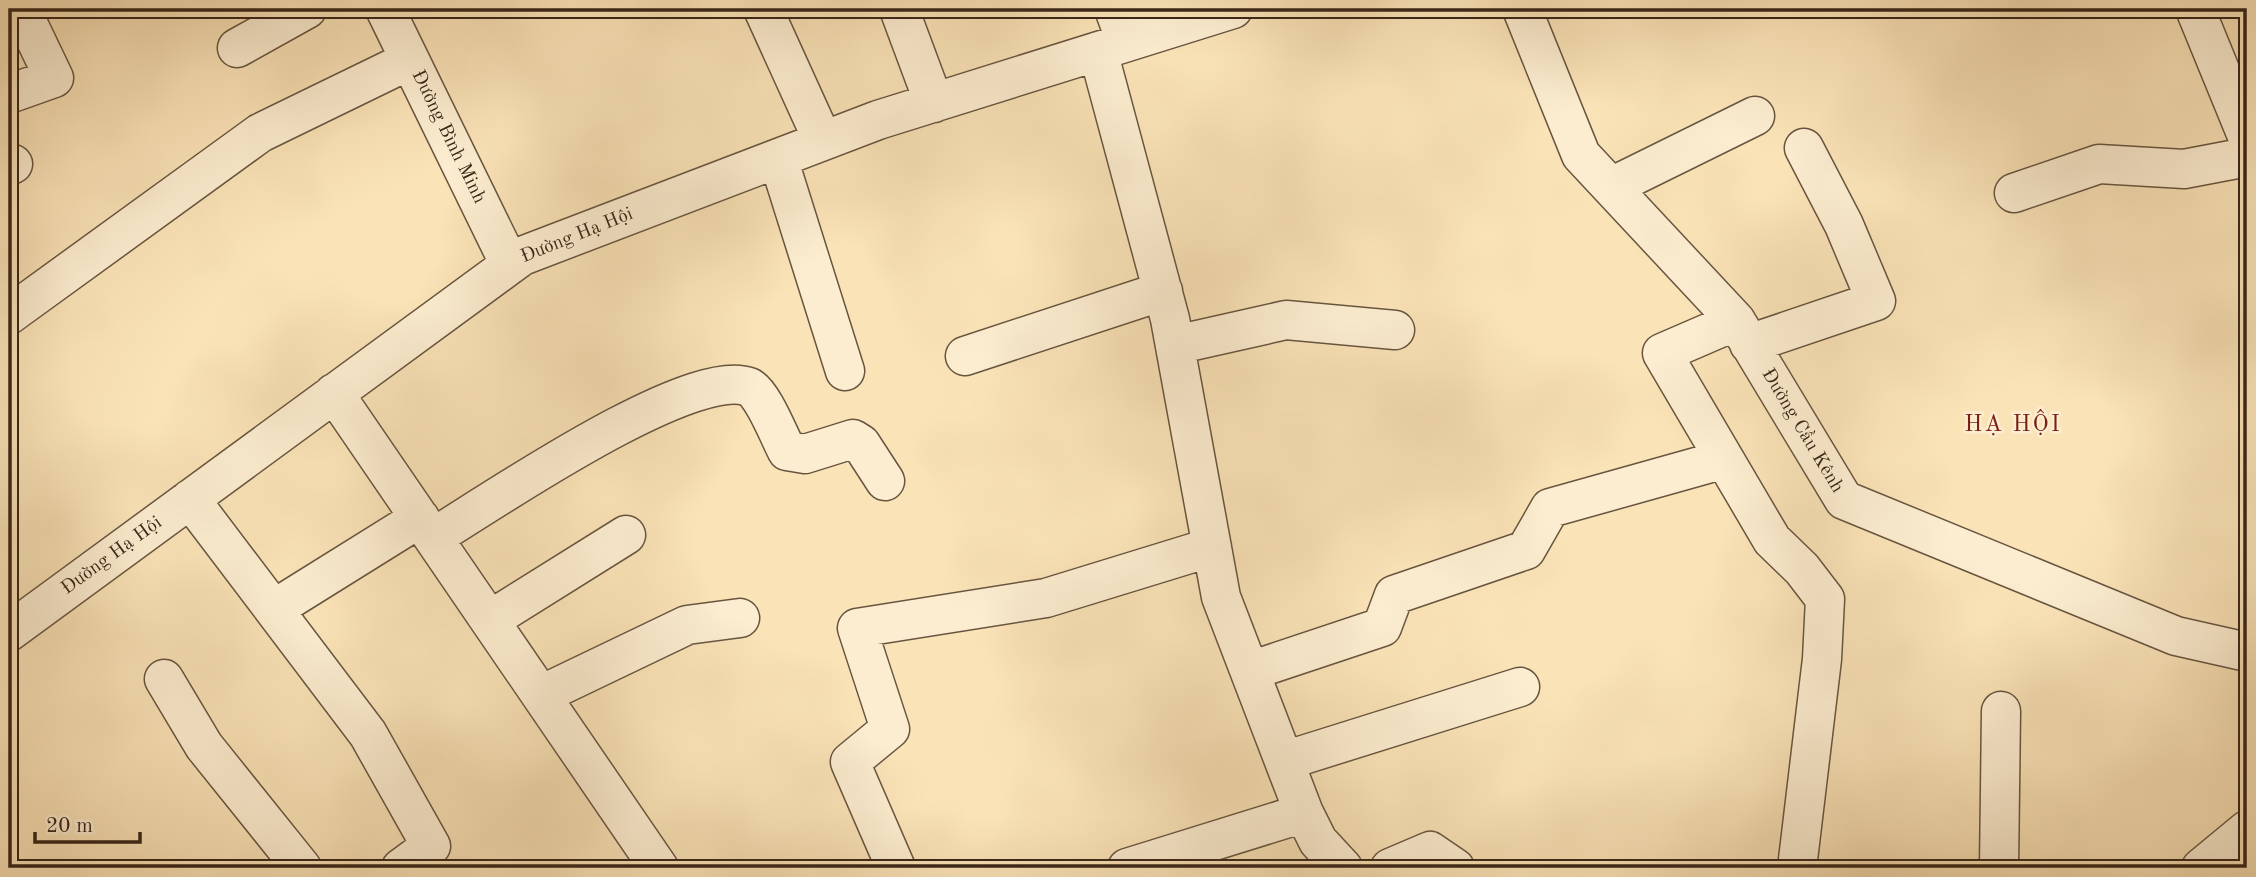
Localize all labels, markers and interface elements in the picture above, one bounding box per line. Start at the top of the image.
street label: Đường Bình Minh [408,67,488,207]
street label: Đường Hạ Hội [518,205,636,267]
street label: Đường Cầu Kênh [1757,364,1849,496]
district label: HẠ HỘI [1964,409,2062,436]
street label: Đường Hạ Hội [58,513,166,599]
scale bar [35,800,140,844]
text: 20 m [46,816,93,837]

